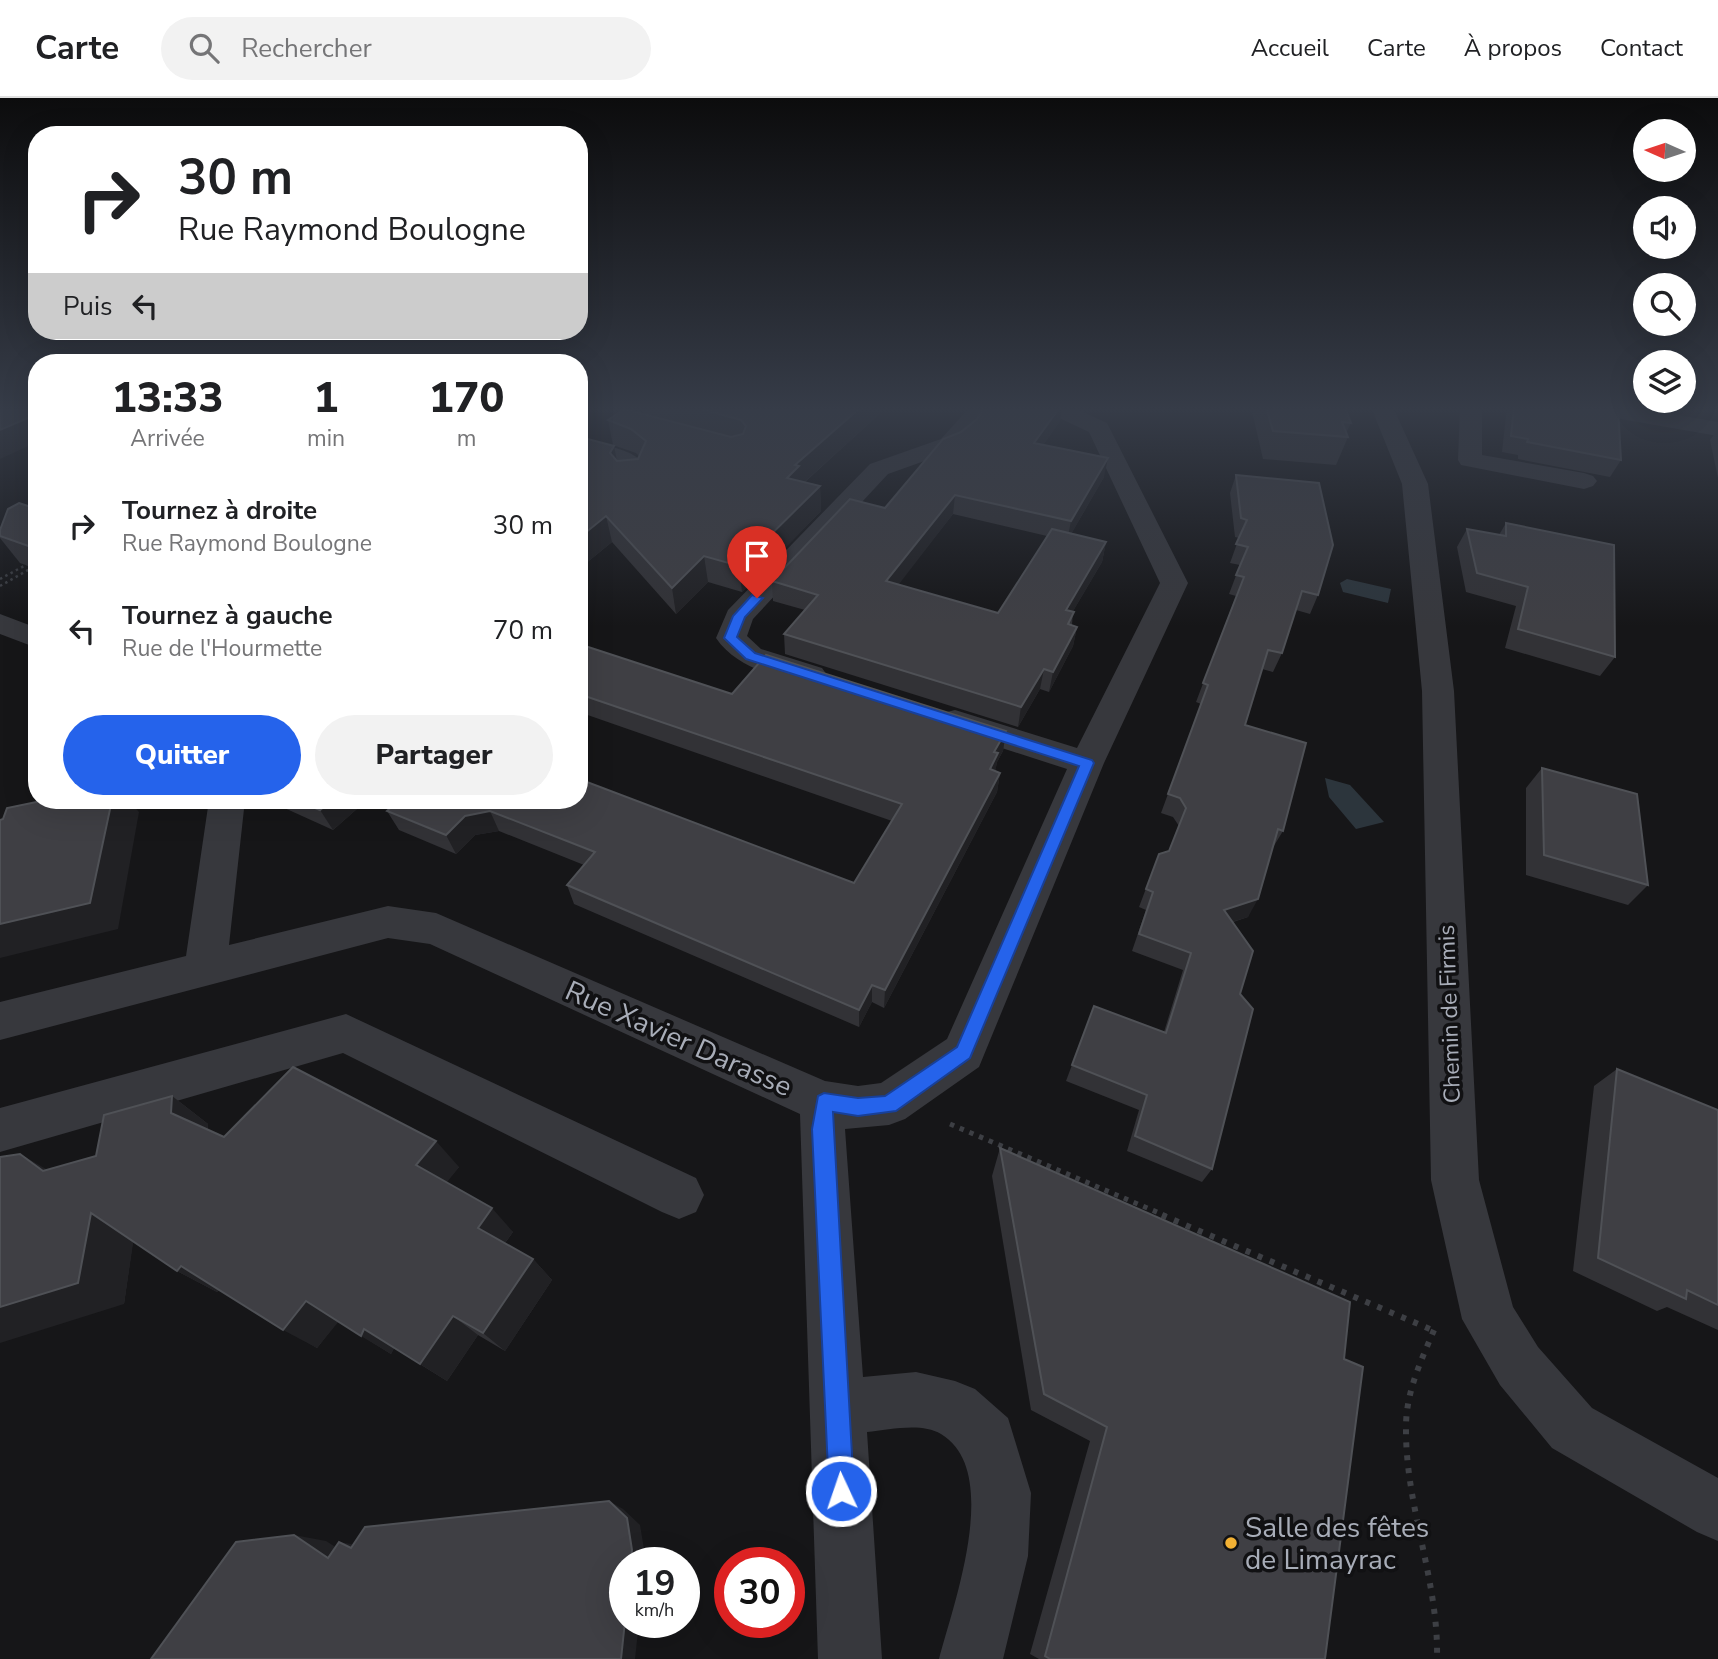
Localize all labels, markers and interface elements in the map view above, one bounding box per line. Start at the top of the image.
search box [161,17,651,80]
text: Carte [35,26,119,71]
icon: search [185,29,223,67]
text: Rechercher [241,31,372,66]
text: Accueil [1251,32,1329,64]
text: Carte [1367,32,1426,64]
text: À propos [1464,32,1562,64]
text: Contact [1600,32,1683,64]
north arrow [1633,119,1696,182]
map controls [1633,119,1696,413]
text: 30 m [178,144,293,211]
icon: right [63,154,154,245]
button: sound [1633,196,1696,259]
text: Rue Raymond Boulogne [178,208,526,251]
button: search [1633,273,1696,336]
icon: left [126,287,164,325]
text: Puis [63,289,112,324]
button: layers [1633,350,1696,413]
text: 13:33 [112,370,223,427]
text: 1 [313,370,339,427]
text: 170 [429,370,504,427]
text: Arrivée [130,423,205,454]
text: min [307,423,345,454]
text: m [457,423,476,454]
text: Tournez à droite [122,493,317,528]
icon: right [63,507,101,545]
text: 30 m [493,508,553,543]
pin [727,526,787,598]
text: Rue Raymond Boulogne [122,528,372,559]
icon: arrive [738,537,776,575]
text: Tournez à gauche [122,598,333,633]
icon: left [63,612,101,650]
text: 70 m [493,613,553,648]
text: Rue de l'Hourmette [122,633,322,664]
button: Quitter [63,715,301,795]
button: Partager [315,715,553,795]
street label: Chemin de Firmis [1431,924,1468,1104]
street label: Rue Xavier Darasse [559,972,798,1106]
position arrow [804,1454,878,1528]
place label: Salle des fêtes de Limayrac [1245,1509,1429,1579]
marker: Salle des fêtes de Limayrac [1223,1535,1239,1551]
speed limit sign: 30 [714,1547,805,1638]
text: 19 [633,1560,676,1607]
text: km/h [635,1598,674,1622]

